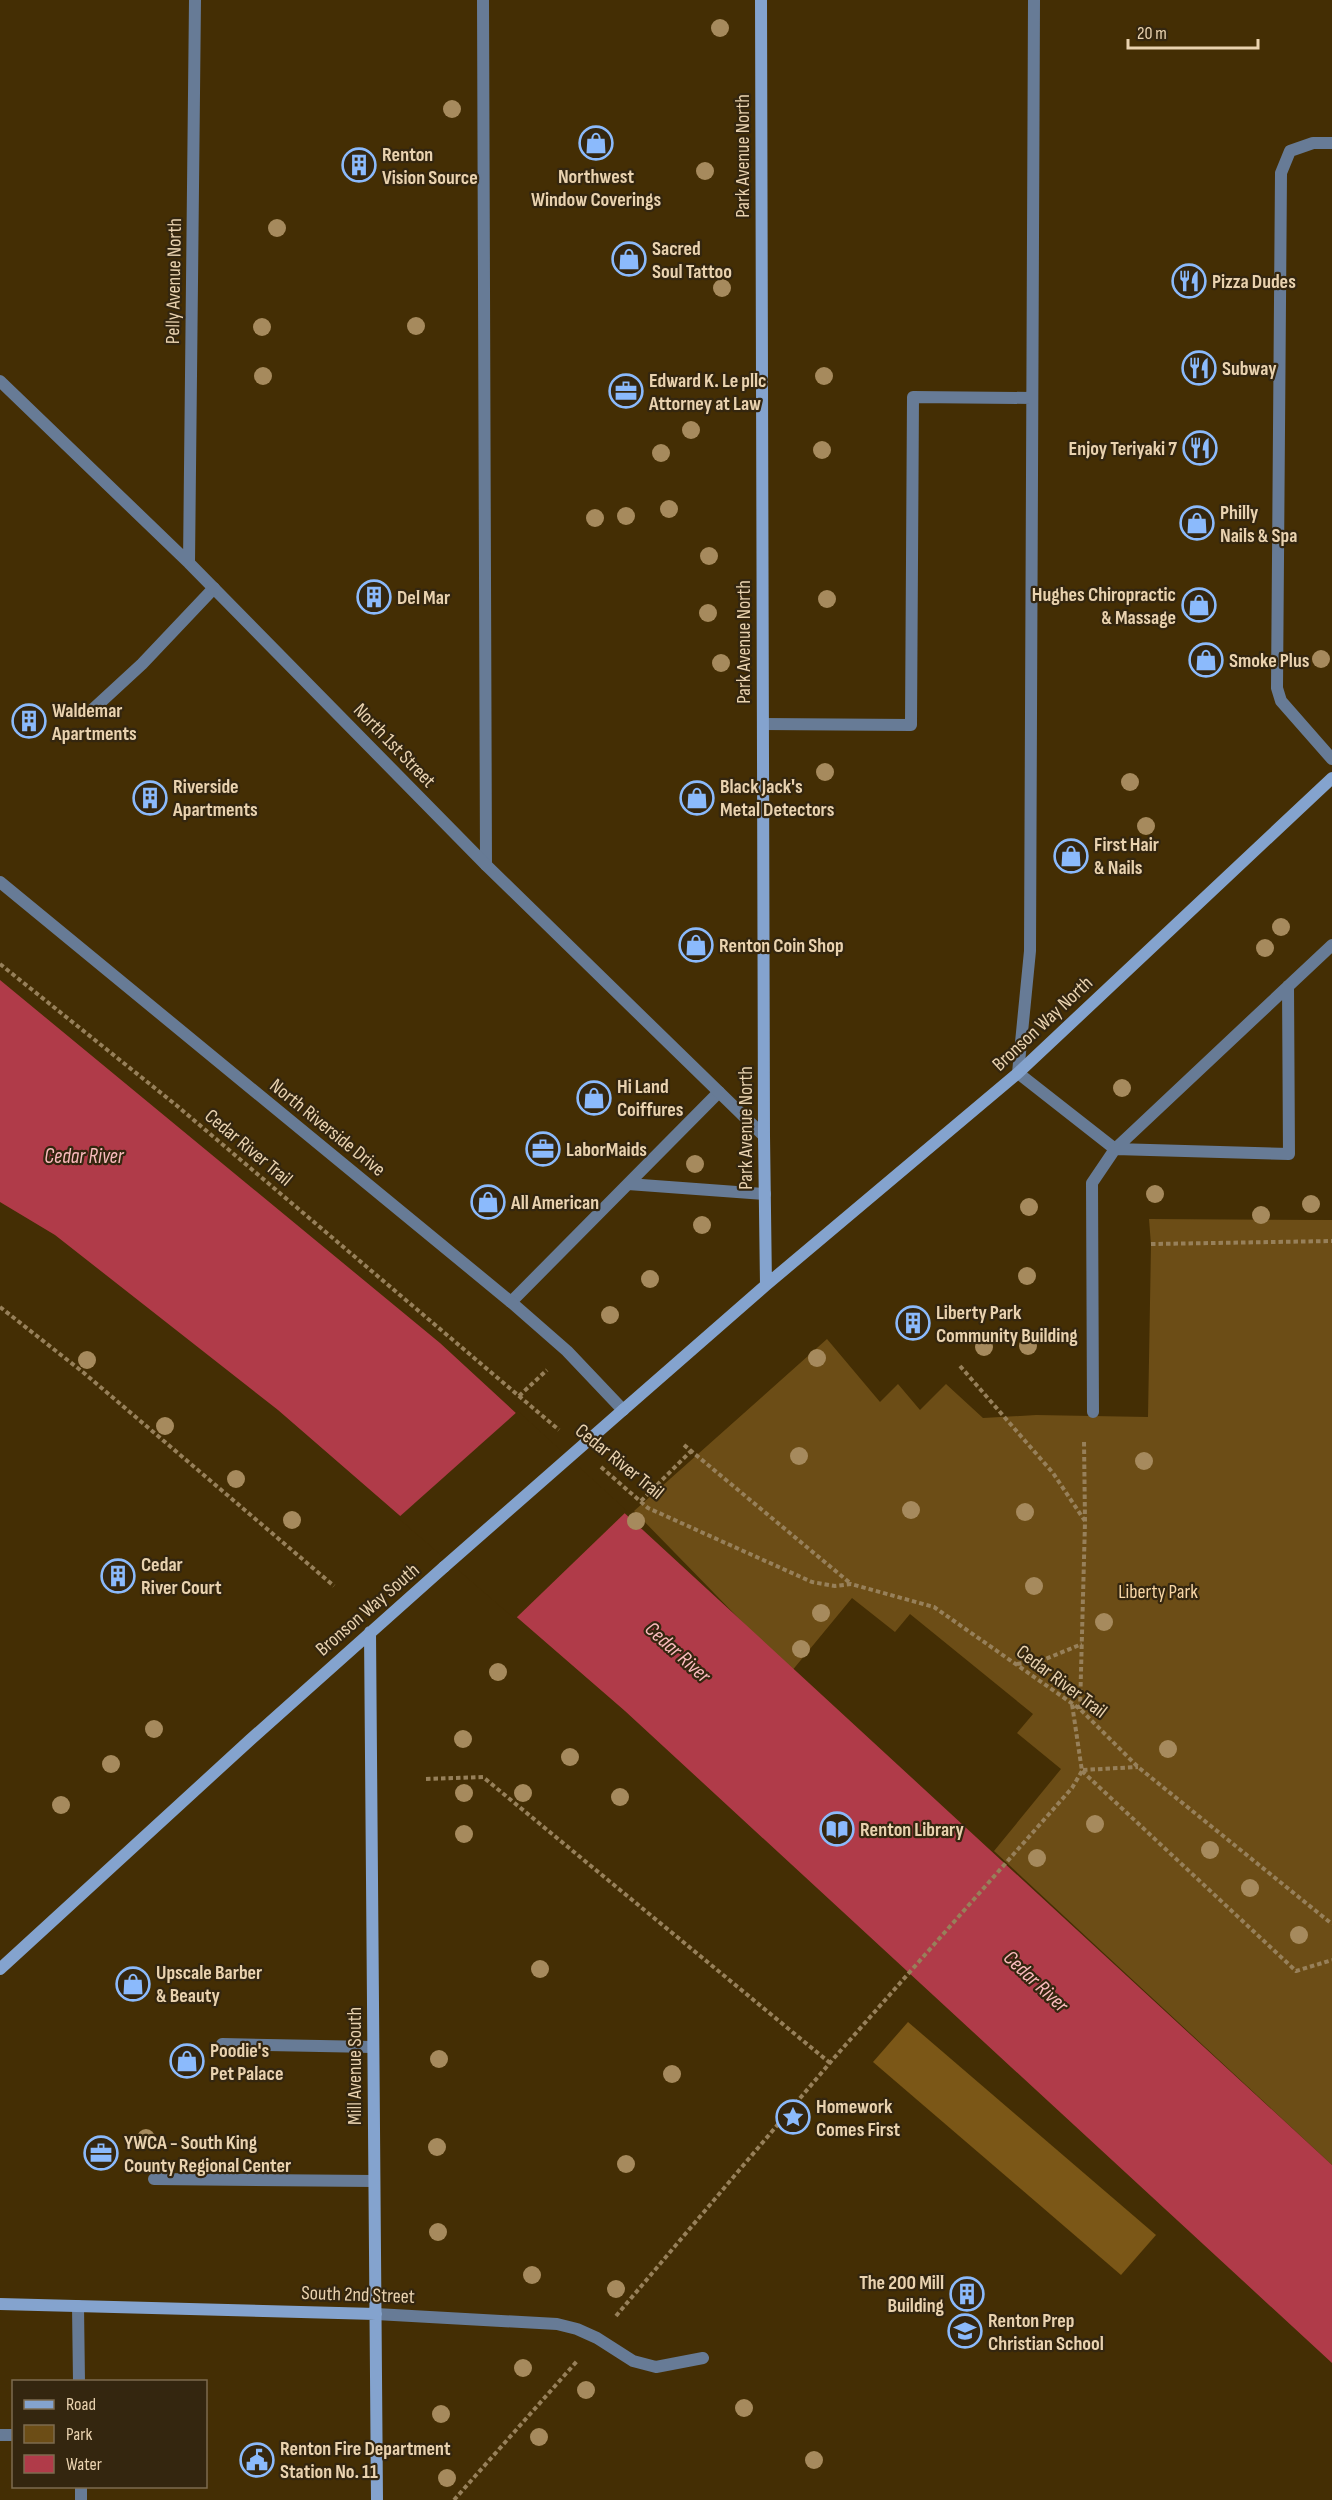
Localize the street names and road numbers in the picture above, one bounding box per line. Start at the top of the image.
street label: Park Avenue North [731,94,755,218]
street label: Pelly Avenue North [161,218,187,344]
street label: Park Avenue North [732,580,756,704]
street label: North 1st Street [348,699,440,793]
street label: Bronson Way North [988,971,1098,1076]
street label: Park Avenue North [734,1066,758,1190]
street label: North Riverside Drive [265,1074,390,1182]
street label: Cedar River Trail [200,1104,297,1191]
street label: Cedar River Trail [570,1419,669,1505]
street label: Bronson Way South [311,1558,424,1661]
street label: Cedar River Trail [1011,1640,1111,1724]
street label: Mill Avenue South [343,2007,367,2125]
street label: South 2nd Street [301,2281,415,2309]

